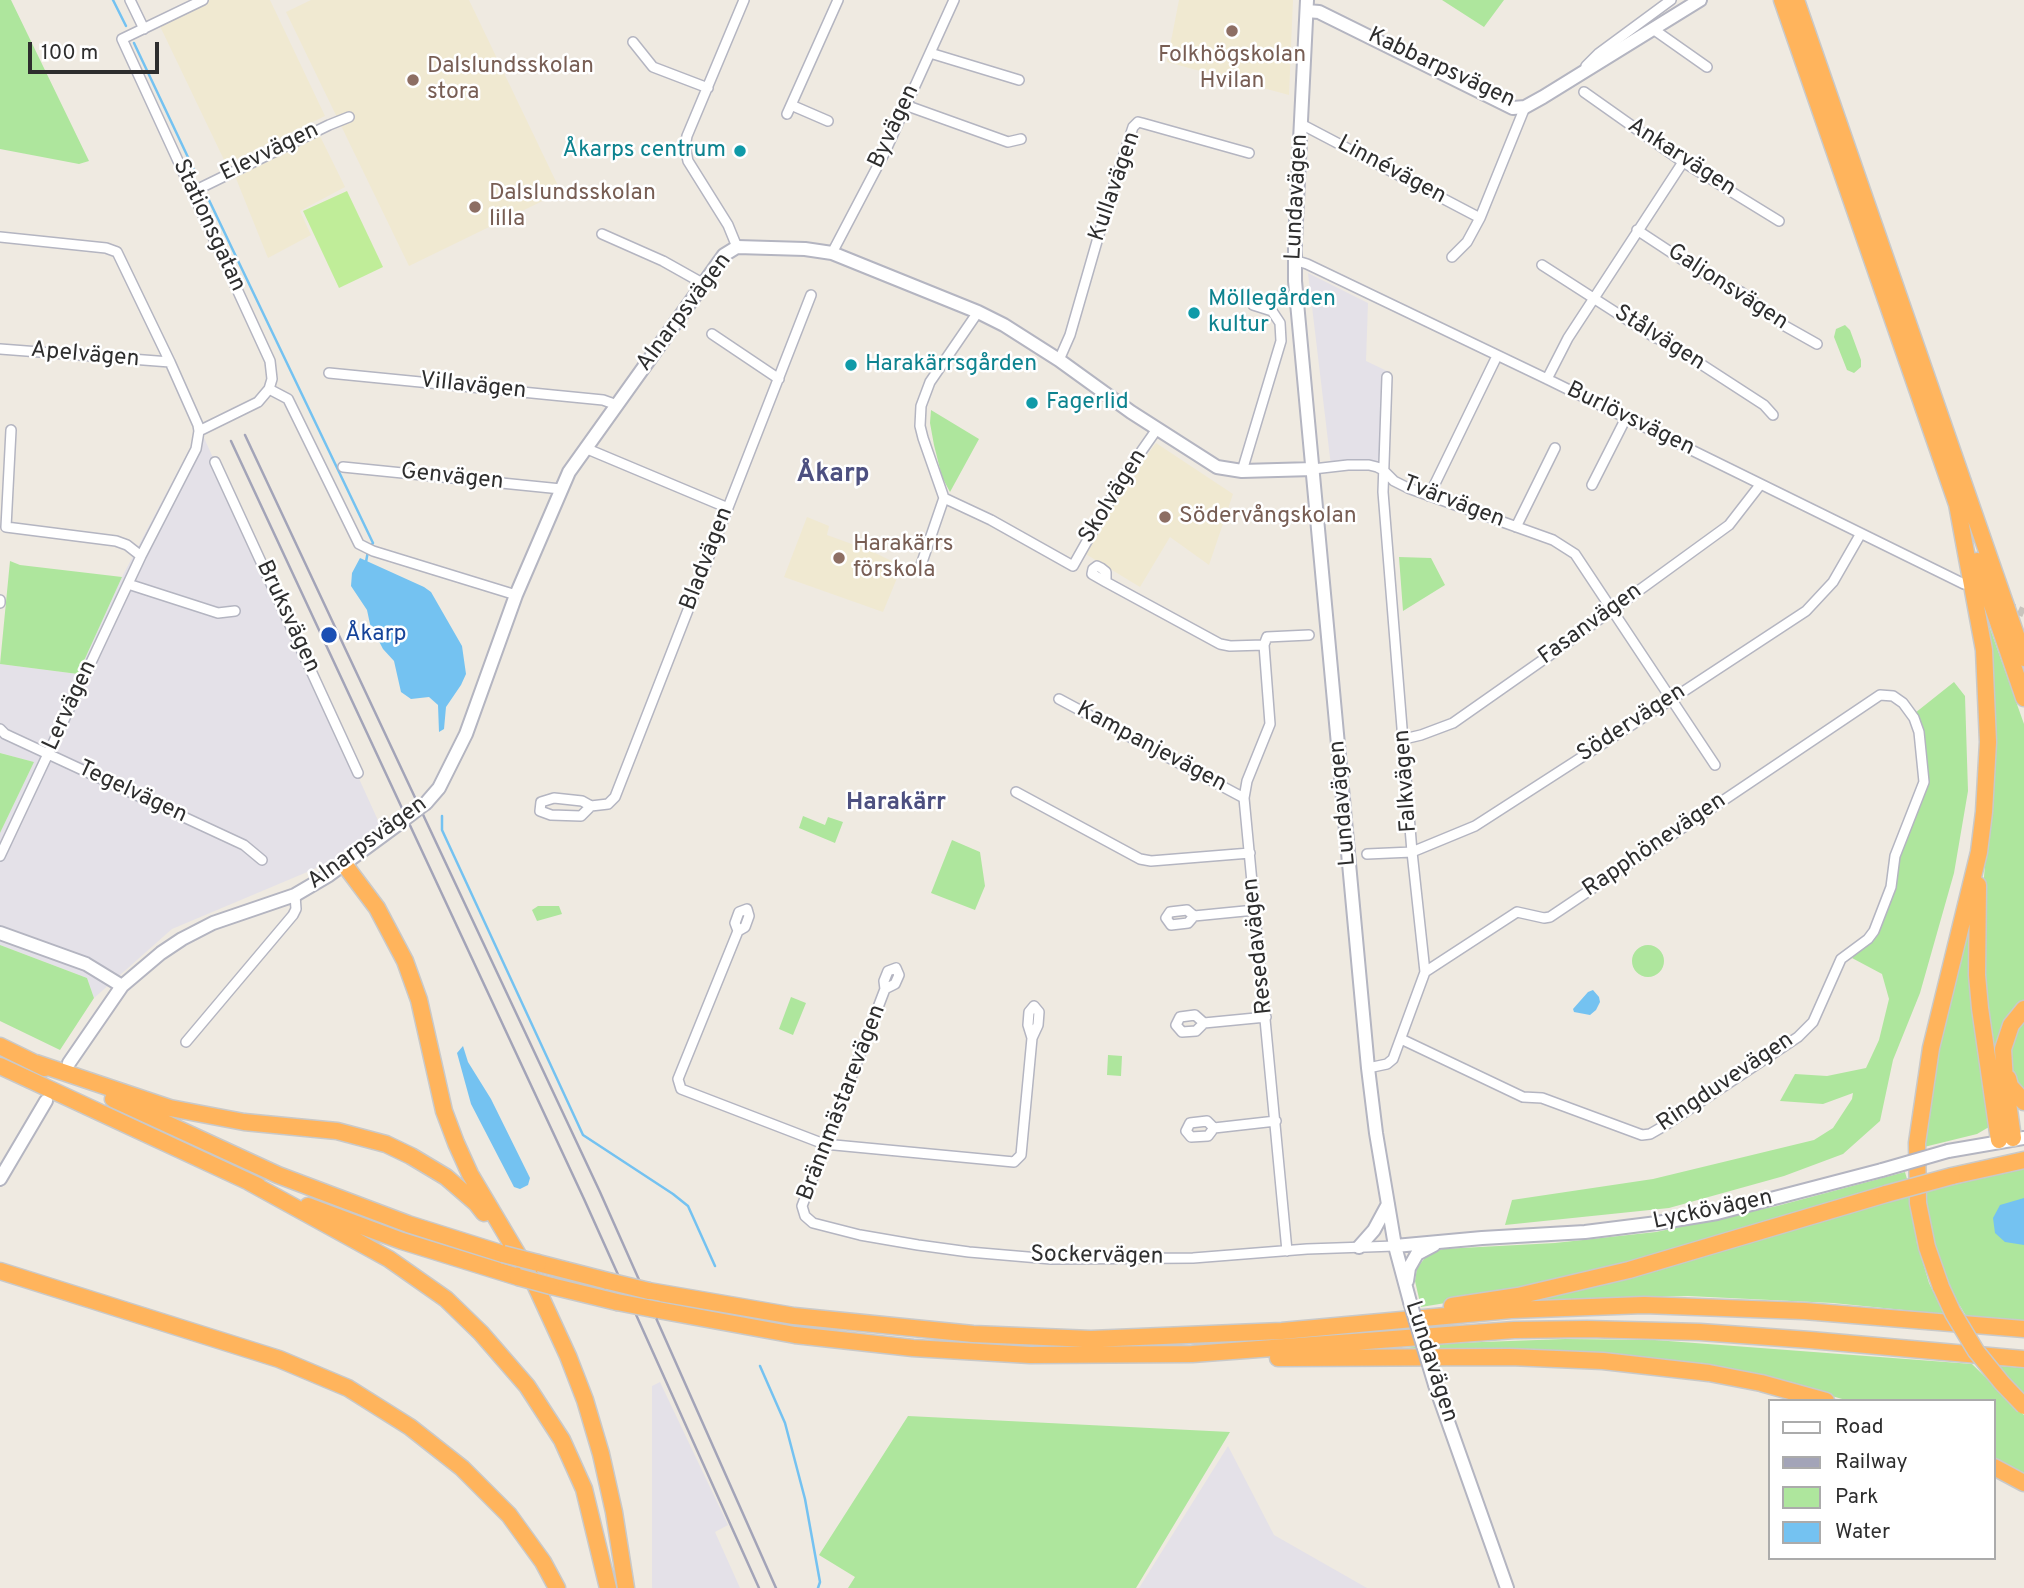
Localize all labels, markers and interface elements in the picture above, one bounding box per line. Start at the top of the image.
marker: Folkhögskolan Hvilan [1224,23,1240,39]
street label: Kabbarpsvägen [1363,23,1519,115]
scale bar [32,28,163,72]
text: 100 m [41,40,98,67]
place label: Folkhögskolan Hvilan [1158,42,1306,96]
place label: Dalslundsskolan stora [427,53,594,107]
marker: Dalslundsskolan stora [405,72,421,88]
street label: Byvägen [864,81,926,173]
street label: Ankarvägen [1622,113,1740,203]
street label: Elevvägen [216,117,324,189]
street label: Kullavägen [1084,129,1148,245]
street label: Linnévägen [1332,131,1450,211]
street label: Lundavägen [1281,133,1315,261]
place label: Åkarps centrum [563,137,726,165]
marker: Åkarps centrum [732,143,748,159]
street label: Stationsgatan [165,155,251,297]
place label: Dalslundsskolan lilla [489,180,656,234]
marker: Dalslundsskolan lilla [467,199,483,215]
street label: Galjonsvägen [1661,239,1793,337]
street label: Alnarpsvägen [632,248,738,378]
place label: Möllegården kultur [1208,286,1336,340]
street label: Stålvägen [1608,300,1710,378]
marker: Möllegården kultur [1186,305,1202,321]
street label: Apelvägen [29,337,141,375]
place label: Harakärrsgården [865,351,1037,379]
marker: Harakärrsgården [843,357,859,373]
street label: Villavägen [418,368,528,406]
street label: Burlövsvägen [1561,377,1699,463]
place label: Fagerlid [1046,389,1129,417]
marker: Fagerlid [1024,395,1040,411]
street label: Skolvägen [1074,445,1154,549]
street label: Genvägen [399,459,505,497]
district label: Åkarp [797,460,869,492]
street label: Tvärvägen [1398,471,1508,535]
place label: Södervångskolan [1179,503,1357,531]
street label: Bladvägen [676,504,740,614]
marker: Södervångskolan [1157,509,1173,525]
place label: Harakärrs förskola [853,531,953,585]
marker: Harakärrs förskola [831,550,847,566]
street label: Bruksvägen [249,556,325,678]
street label: Fasanvägen [1534,578,1648,672]
place label: Åkarp [345,621,406,649]
marker: Åkarp [319,625,339,645]
street label: Lervägen [38,656,104,756]
street label: Södervägen [1573,679,1691,769]
street label: Kampanjevägen [1071,697,1231,799]
street label: Falkvägen [1390,729,1424,833]
street label: Lundavägen [1325,739,1363,867]
street label: Tegelvägen [73,756,191,830]
street label: Rapphönevägen [1578,788,1732,904]
district label: Harakärr [846,790,946,818]
street label: Alnarpsvägen [303,791,433,897]
street label: Resedavägen [1238,876,1280,1016]
street label: Brännmästarevägen [793,1001,893,1205]
street label: Ringduvevägen [1652,1027,1800,1139]
street label: Lyckövägen [1651,1185,1775,1237]
street label: Sockervägen [1030,1242,1164,1272]
street label: Lundavägen [1397,1298,1463,1426]
legend [1769,1399,1996,1560]
text: Road [1835,1414,1884,1441]
text: Railway [1835,1449,1908,1476]
text: Park [1835,1484,1878,1511]
text: Water [1835,1519,1890,1546]

